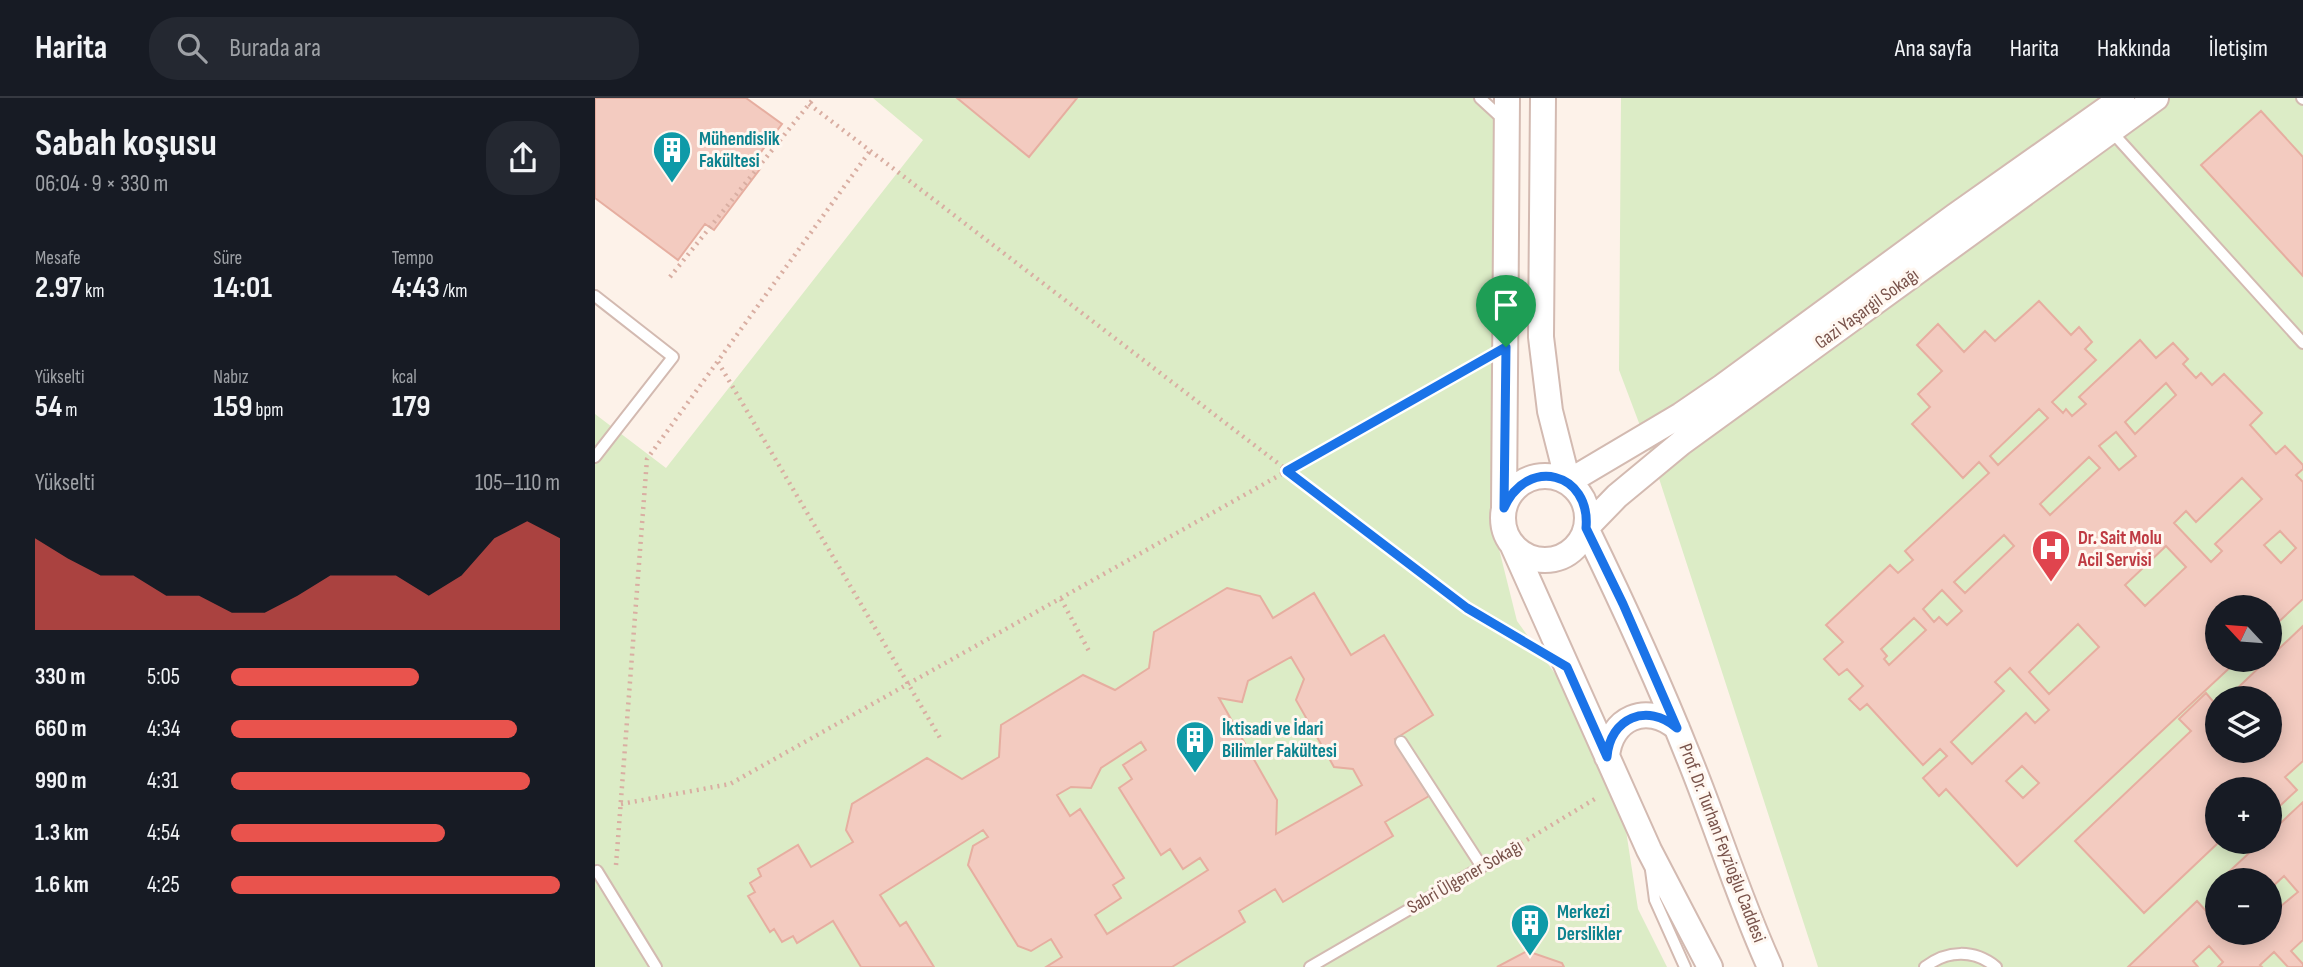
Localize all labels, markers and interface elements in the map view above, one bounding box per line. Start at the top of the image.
search box [149,17,639,80]
text: Harita [35,28,107,68]
icon: search [173,29,211,67]
text: Burada ara [229,33,321,64]
text: Ana sayfa [1895,34,1972,63]
text: Harita [2010,34,2059,63]
text: Hakkında [2097,34,2171,63]
text: İletişim [2209,34,2268,63]
text: Sabah koşusu [35,121,217,166]
button: share [486,121,560,195]
place label: Mühendislik Fakültesi [699,128,780,173]
building icon: Mühendislik Fakültesi [651,129,693,184]
text: 06:04 · 9 × 330 m [35,170,168,198]
text: Mesafe [35,247,81,270]
text: Süre [213,247,242,270]
text: Tempo [392,247,434,270]
street label: Gazi Yaşargil Sokağı [1811,264,1923,354]
text: 2.97 [35,270,82,306]
text: 14:01 [213,270,272,306]
text: 4:43 [392,270,440,306]
pin [1476,275,1536,347]
text: km [82,280,104,303]
text: /km [440,280,468,303]
icon: arrive [1487,286,1525,324]
text: Yükselti [35,366,84,389]
text: Nabız [213,366,249,389]
text: kcal [392,366,417,389]
text: 54 [35,389,62,425]
text: 159 [213,389,253,425]
text: 179 [392,389,431,425]
text: m [62,399,77,422]
text: bpm [253,399,284,422]
text: Yükselti [35,469,95,497]
text: 105–110 m [475,469,560,497]
place label: Dr. Sait Molu Acil Servisi [2077,527,2162,572]
hospital icon: Dr. Sait Molu Acil Servisi [2030,528,2072,583]
north arrow [2205,595,2282,672]
map controls [2205,595,2282,945]
text: 330 m [35,663,85,691]
text: 5:05 [147,663,180,691]
button: layers [2205,686,2282,763]
text: 660 m [35,715,86,743]
text: 4:34 [147,715,180,743]
place label: İktisadi ve İdari Bilimler Fakültesi [1222,718,1337,763]
building icon: İktisadi ve İdari Bilimler Fakültesi [1174,719,1216,774]
street label: Prof. Dr. Turhan Feyzioğlu Caddesi [1673,740,1771,946]
text: 990 m [35,767,87,795]
text: 4:31 [147,767,179,795]
button: + [2205,777,2282,854]
text: 1.3 km [35,819,89,847]
text: 4:54 [147,819,180,847]
street label: Sabri Ülgener Sokağı [1403,835,1527,919]
button: − [2205,868,2282,945]
text: 1.6 km [35,871,89,899]
text: 4:25 [147,871,180,899]
place label: Merkezi Derslikler [1557,901,1622,946]
building icon: Merkezi Derslikler [1509,902,1551,957]

